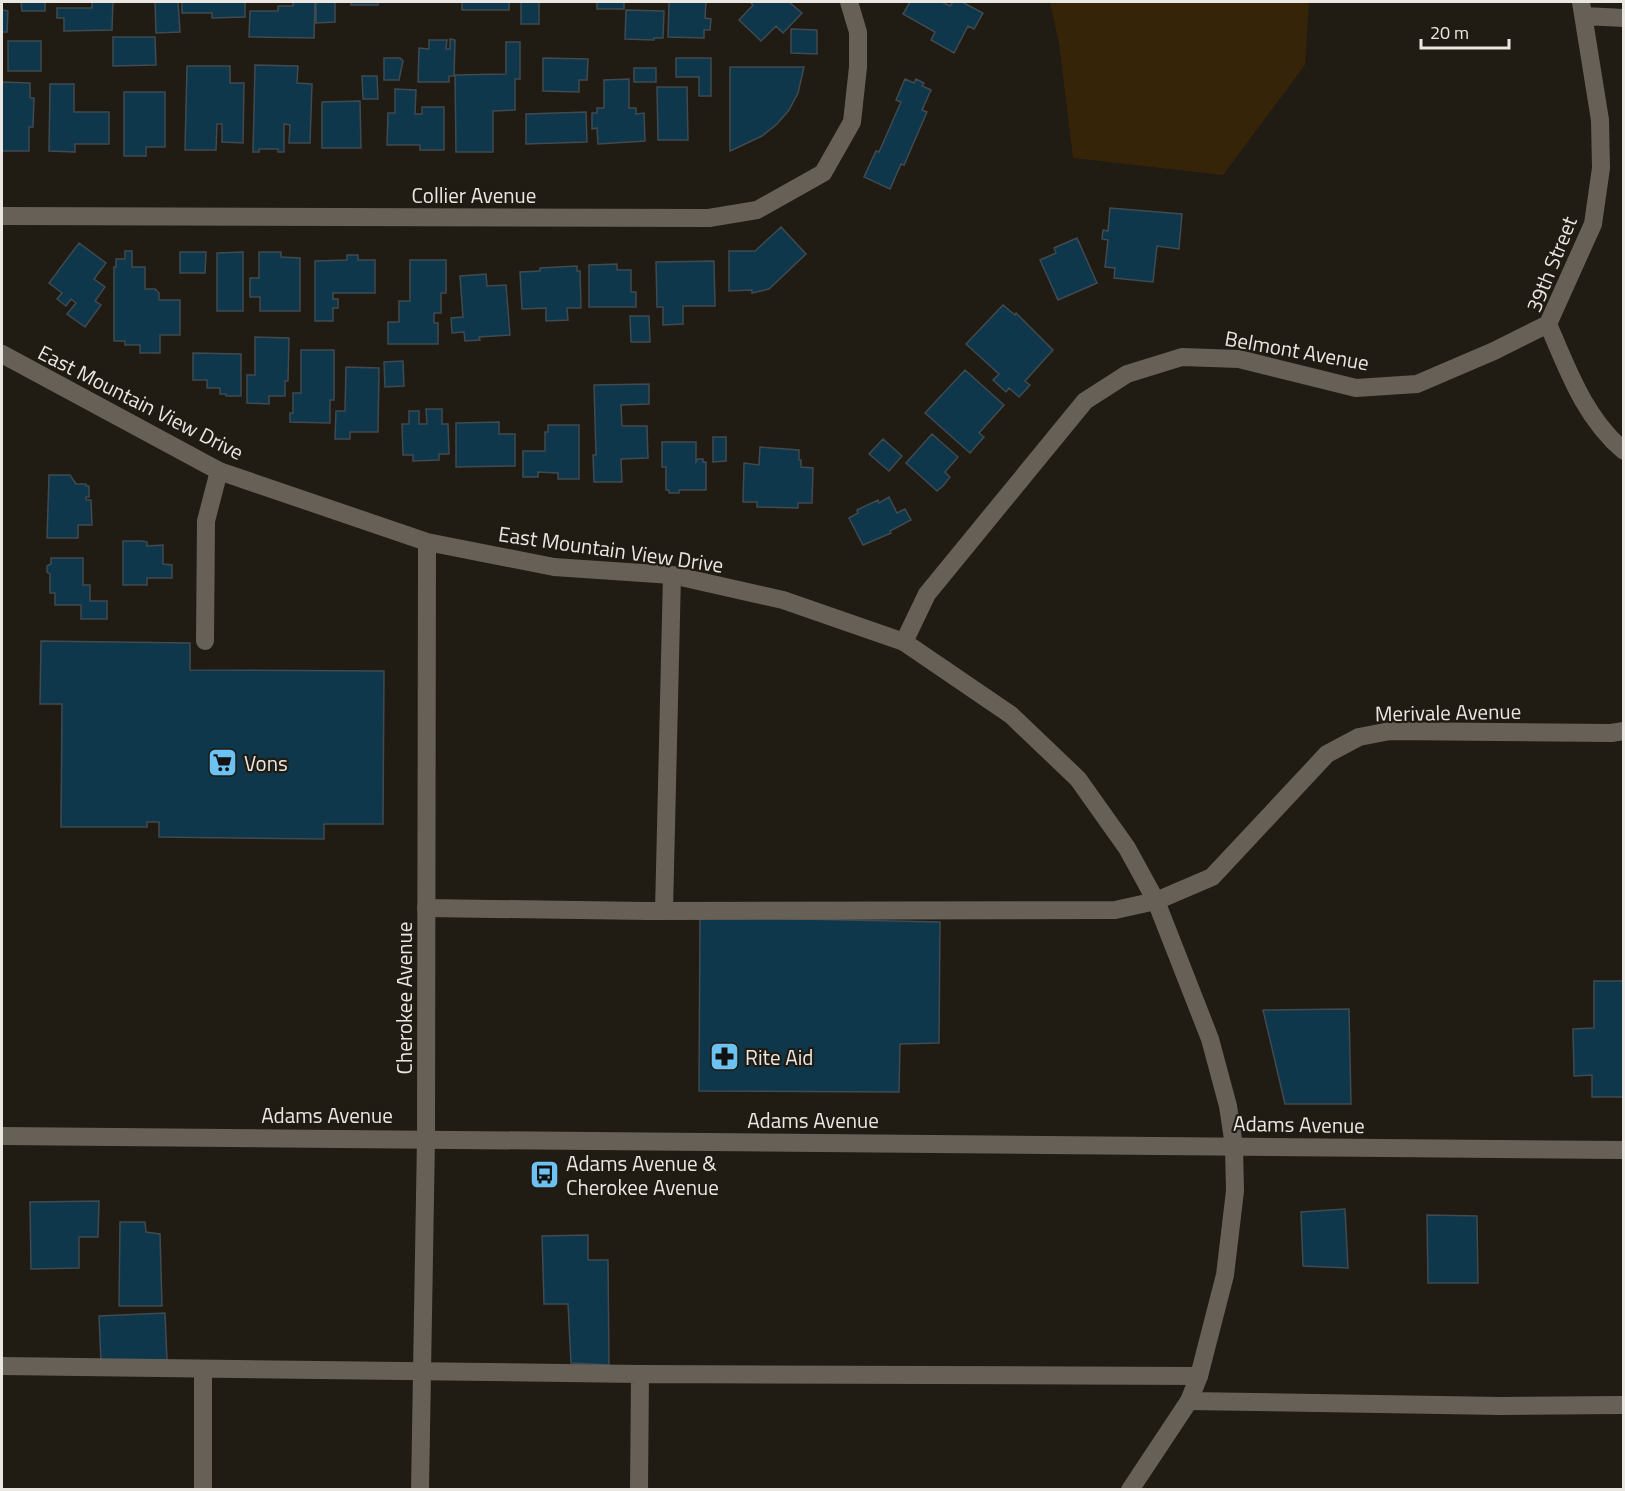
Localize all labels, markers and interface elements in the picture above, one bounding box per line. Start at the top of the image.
scale bar [1421,12,1510,50]
text: 20 m [1430,19,1469,46]
street label: Collier Avenue [412,179,536,211]
street label: 39th Street [1517,211,1585,317]
street label: Belmont Avenue [1222,322,1372,378]
street label: East Mountain View Drive [33,336,249,468]
street label: East Mountain View Drive [496,517,726,581]
street label: Merivale Avenue [1375,695,1521,729]
supermarket icon: Vons [207,747,239,779]
place label: Vons [244,747,288,779]
street label: Cherokee Avenue [388,922,420,1074]
pharmacy icon: Rite Aid [708,1041,740,1073]
place label: Rite Aid [745,1041,813,1073]
street label: Adams Avenue [261,1099,393,1131]
street label: Adams Avenue [747,1104,879,1136]
street label: Adams Avenue [1233,1107,1365,1141]
place label: Adams Avenue & Cherokee Avenue [566,1147,719,1203]
bus stop icon: Adams Avenue & Cherokee Avenue [529,1159,561,1191]

